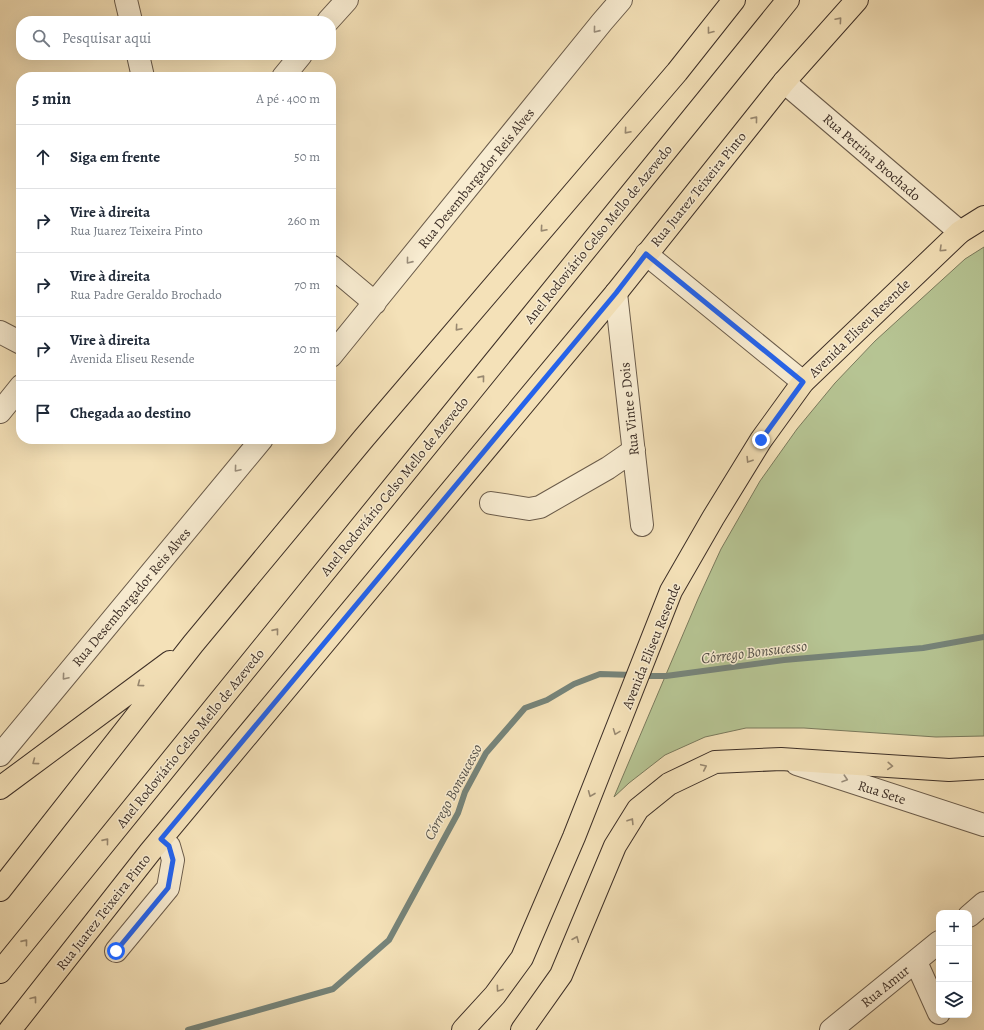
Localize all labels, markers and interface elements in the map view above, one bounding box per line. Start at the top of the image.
search box [16,16,336,60]
one-way arrow [835,17,842,25]
one-way arrow [594,25,601,32]
one-way arrow [708,26,715,33]
icon: search [30,27,52,49]
text: Pesquisar aqui [62,28,151,48]
text: 5 min [32,87,71,110]
text: A pé · 400 m [256,90,320,107]
street label: Rua Desembargador Reis Alves [414,104,539,253]
street label: Rua Petrina Brochado [819,109,925,205]
one-way arrow [750,116,757,123]
one-way arrow [625,126,632,133]
street label: Rua Juarez Teixeira Pinto [646,128,751,251]
street label: Anel Rodoviário Celso Mello de Azevedo [519,141,677,329]
icon: ahead [32,146,54,168]
text: Siga em frente [70,147,160,167]
text: 50 m [294,148,320,165]
text: Vire à direita [70,202,150,222]
icon: right [32,210,54,232]
text: 260 m [287,212,320,229]
text: Rua Juarez Teixeira Pinto [70,222,203,239]
one-way arrow [540,225,547,232]
one-way arrow [939,244,947,252]
one-way arrow [406,257,413,264]
text: Vire à direita [70,266,150,286]
icon: right [32,274,54,296]
street label: Avenida Eliseu Resende [804,275,914,383]
text: 70 m [294,276,320,293]
text: Rua Padre Geraldo Brochado [70,286,222,303]
one-way arrow [456,324,463,331]
text: Vire à direita [70,330,150,350]
icon: right [32,338,54,360]
text: 20 m [294,340,320,357]
text: Avenida Eliseu Resende [70,350,195,367]
street label: Rua Vinte e Dois [615,361,644,457]
one-way arrow [477,375,484,382]
street label: Anel Rodoviário Celso Mello de Azevedo [315,393,473,581]
icon: arrive [32,402,54,424]
text: Chegada ao destino [70,403,191,423]
route end [752,431,770,449]
one-way arrow [746,456,753,463]
one-way arrow [235,464,242,472]
street label: Rua Desembargador Reis Alves [68,524,195,671]
street label: Avenida Eliseu Resende [617,580,685,713]
one-way arrow [272,628,279,635]
water label: Córrego Bonsucesso [700,636,808,668]
street label: Anel Rodoviário Celso Mello de Azevedo [111,645,269,833]
one-way arrow [62,672,69,679]
one-way arrow [137,679,144,686]
one-way arrow [613,728,621,735]
water label: Córrego Bonsucesso [419,740,487,844]
one-way arrow [33,757,40,764]
one-way arrow [887,761,893,770]
one-way arrow [700,764,707,772]
one-way arrow [841,774,848,783]
street label: Rua Sete [855,776,908,809]
one-way arrow [588,791,596,798]
one-way arrow [626,818,634,825]
one-way arrow [102,838,109,845]
street label: Rua Juarez Teixeira Pinto [52,850,155,974]
map controls [936,910,972,1018]
button: + [936,910,972,946]
one-way arrow [571,935,579,943]
one-way arrow [20,939,27,946]
route start [107,942,125,960]
button: − [936,946,972,982]
street label: Rua Amur [857,961,914,1012]
button: layers [936,982,972,1018]
one-way arrow [497,985,504,992]
one-way arrow [30,997,37,1004]

